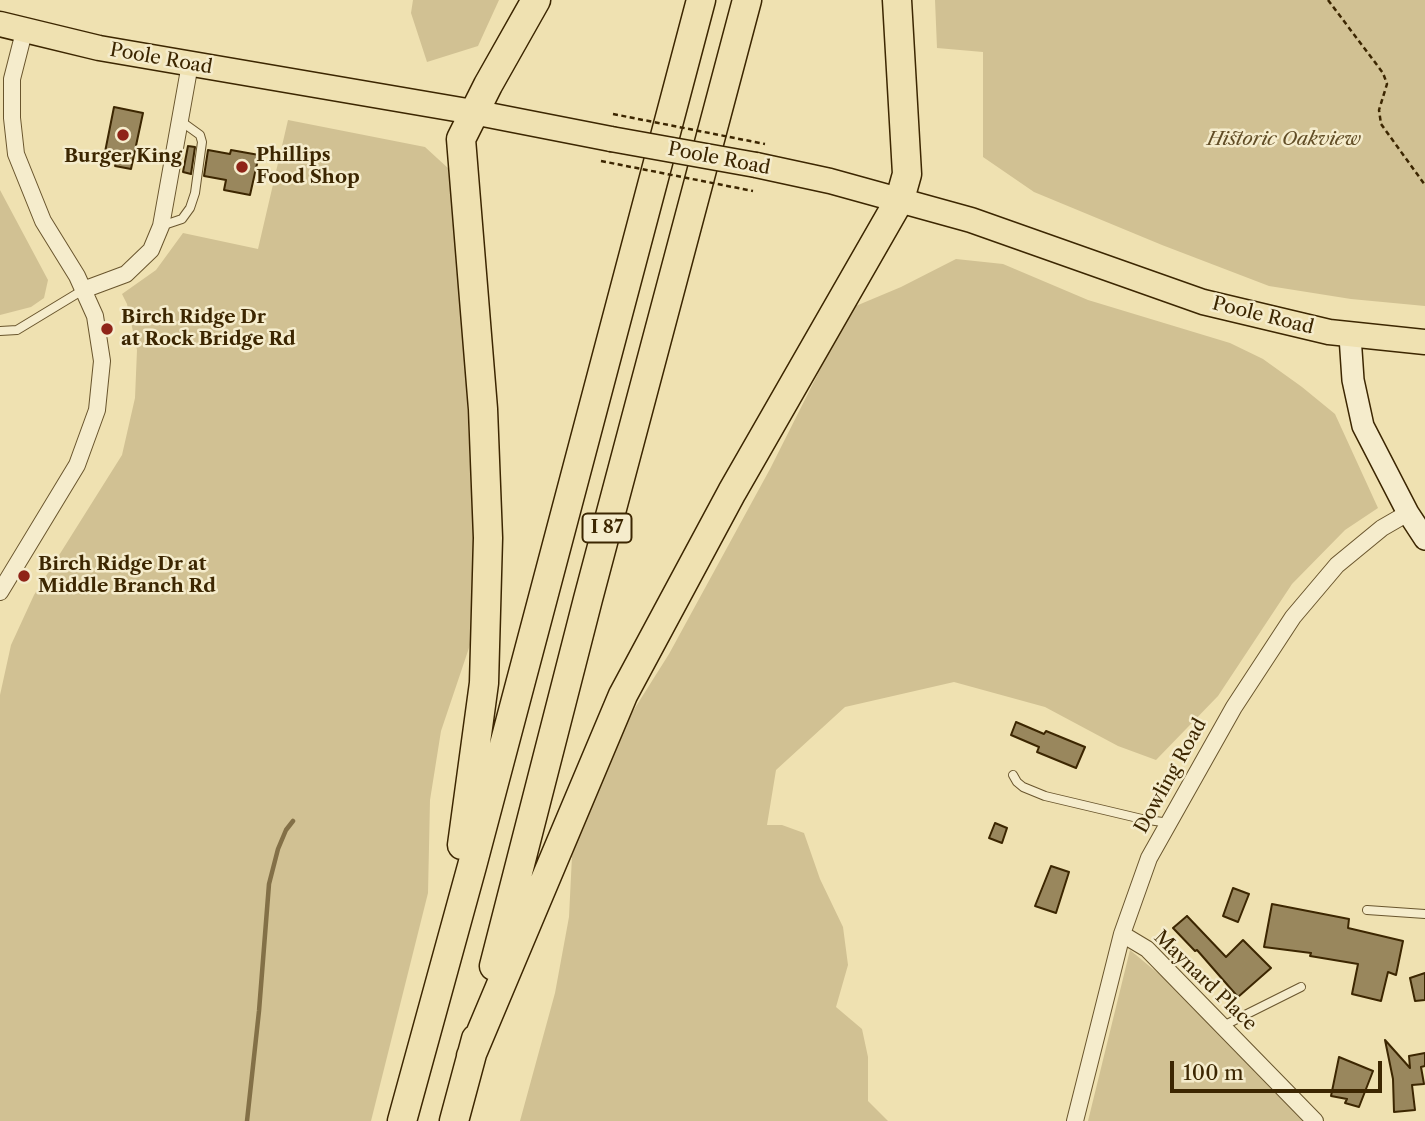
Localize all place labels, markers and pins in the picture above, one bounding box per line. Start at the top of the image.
marker: Burger King [115,127,131,143]
place label: Phillips Food Shop [256,145,360,189]
place label: Burger King [64,146,182,168]
marker: Phillips Food Shop [234,159,250,175]
place label: Birch Ridge Dr at Rock Bridge Rd [121,307,296,351]
marker: Birch Ridge Dr at Rock Bridge Rd [99,321,115,337]
place label: Birch Ridge Dr at Middle Branch Rd [38,554,216,598]
marker: Birch Ridge Dr at Middle Branch Rd [16,568,32,584]

